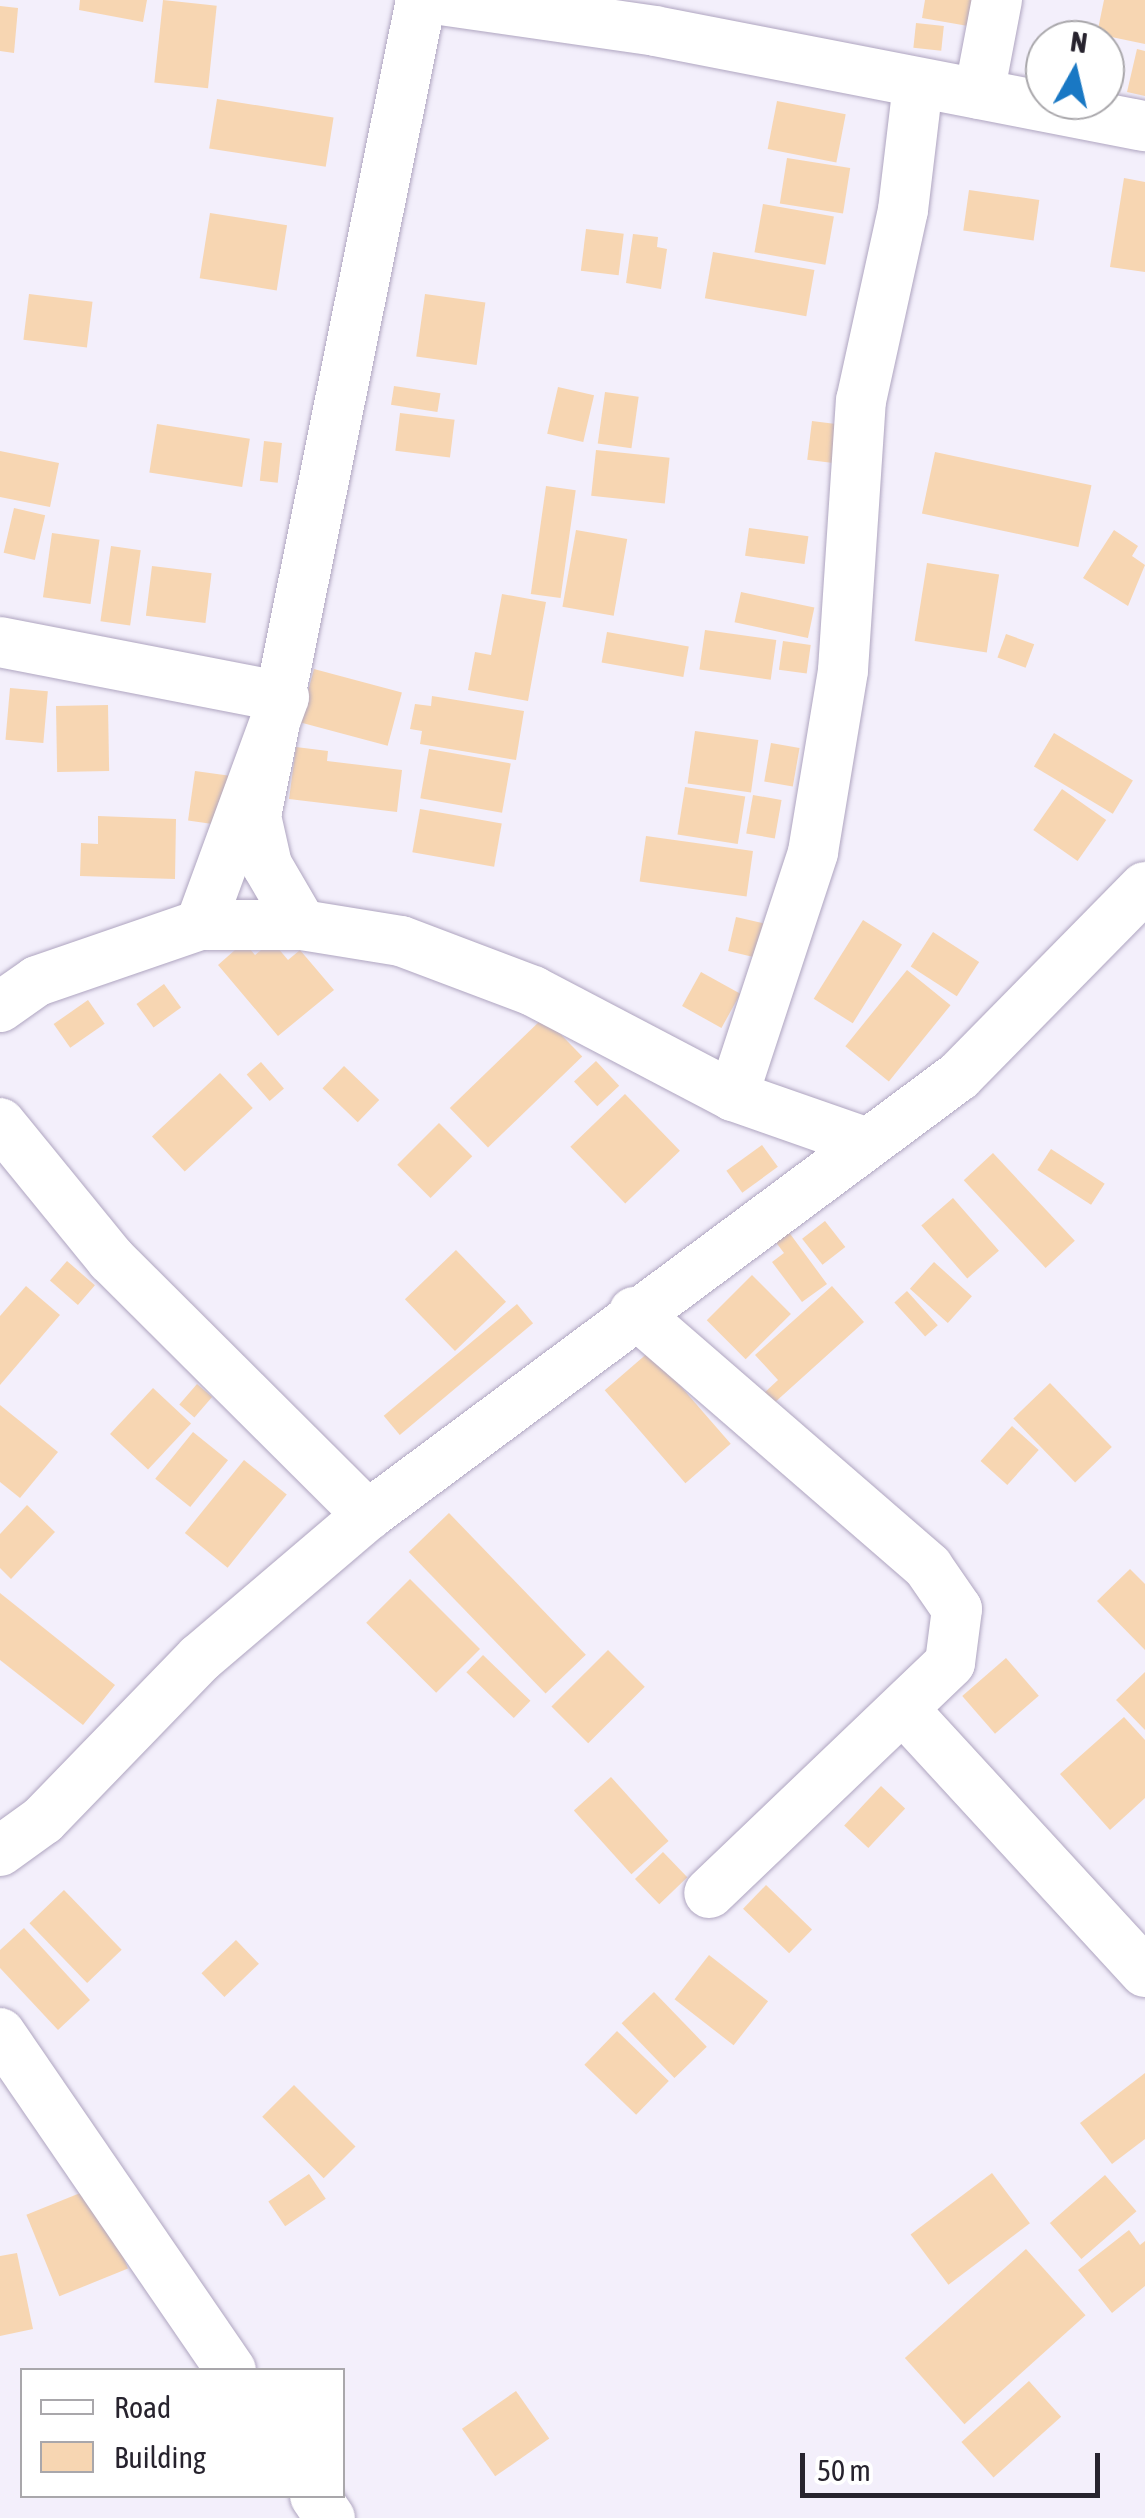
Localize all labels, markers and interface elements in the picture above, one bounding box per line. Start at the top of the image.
north arrow [1025,20,1125,120]
text: N [1068,25,1089,59]
legend [20,2368,345,2498]
text: Road [114,2390,171,2424]
scale bar [805,2433,1105,2495]
text: Building [114,2440,206,2474]
text: 50 m [817,2453,871,2487]

